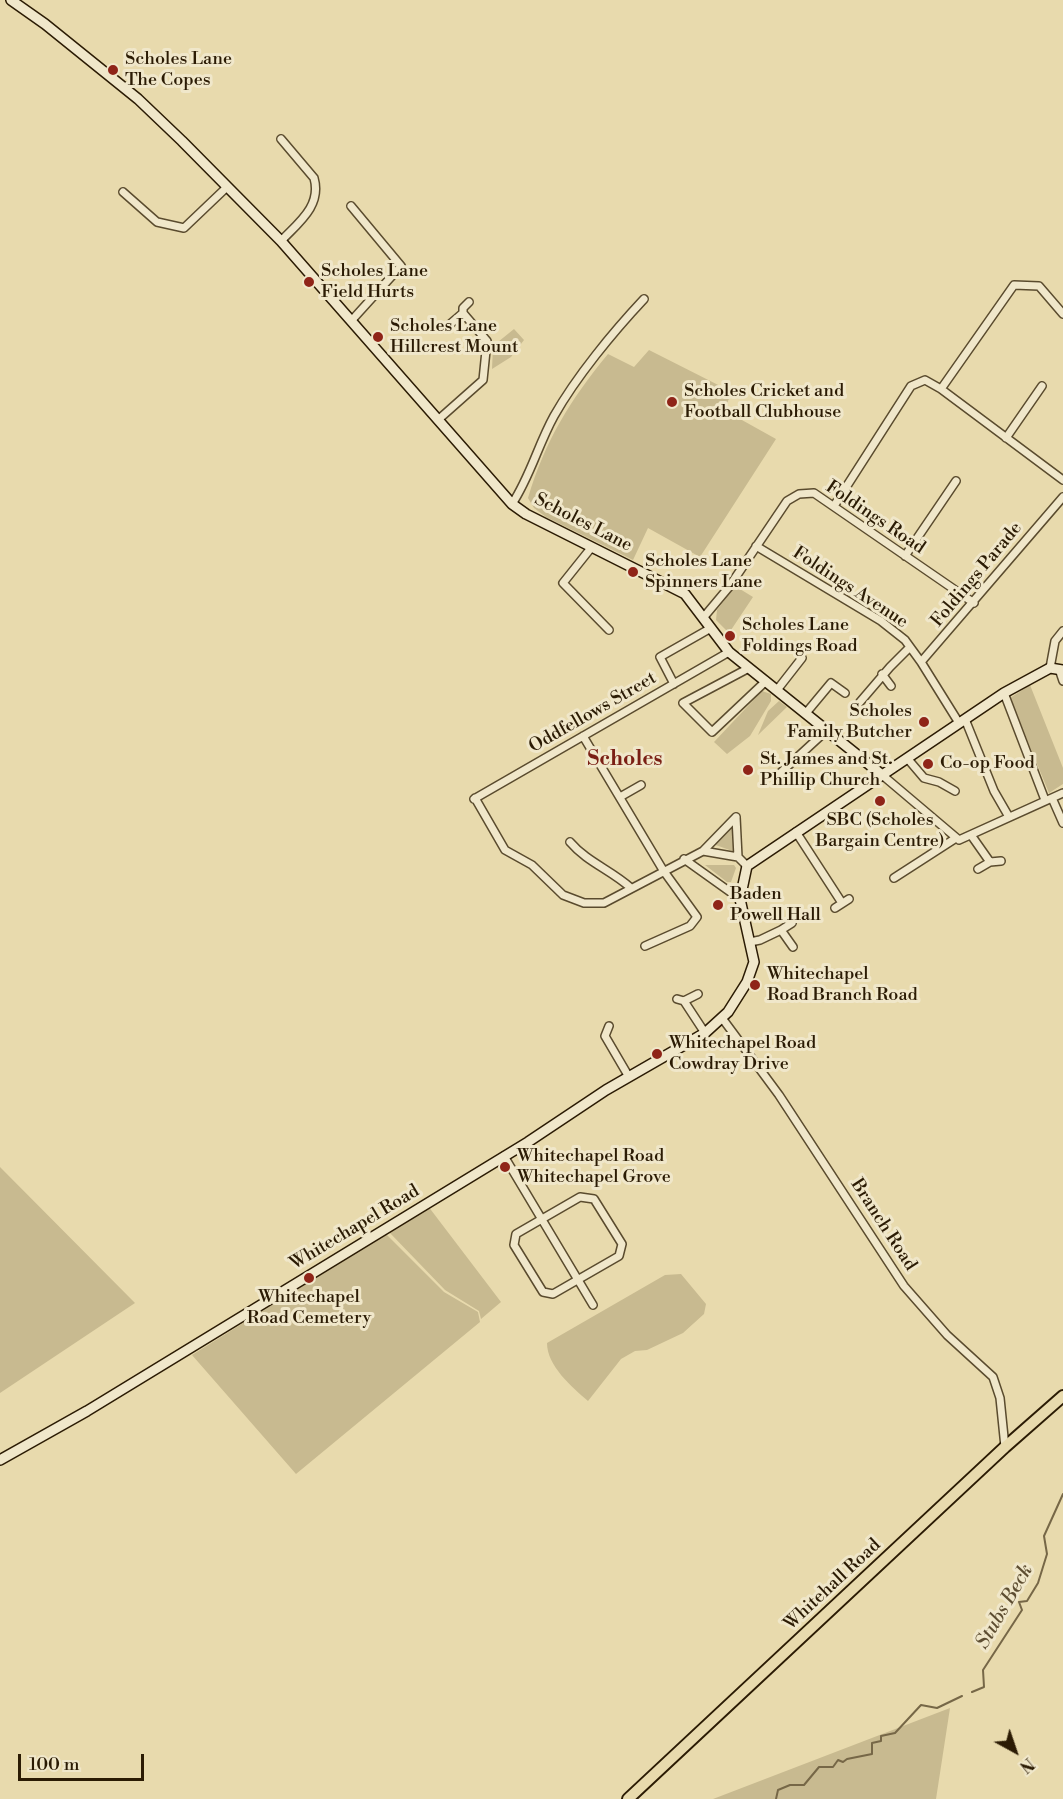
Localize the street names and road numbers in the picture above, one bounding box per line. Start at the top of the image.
street label: Foldings Road [821,477,929,559]
street label: Scholes Lane [530,489,636,557]
street label: Foldings Parade [927,518,1027,632]
street label: Foldings Avenue [788,543,912,633]
street label: Oddfellows Street [526,668,660,758]
street label: Branch Road [845,1175,921,1275]
street label: Whitechapel Road [286,1181,424,1275]
street label: Whitehall Road [780,1535,886,1635]

